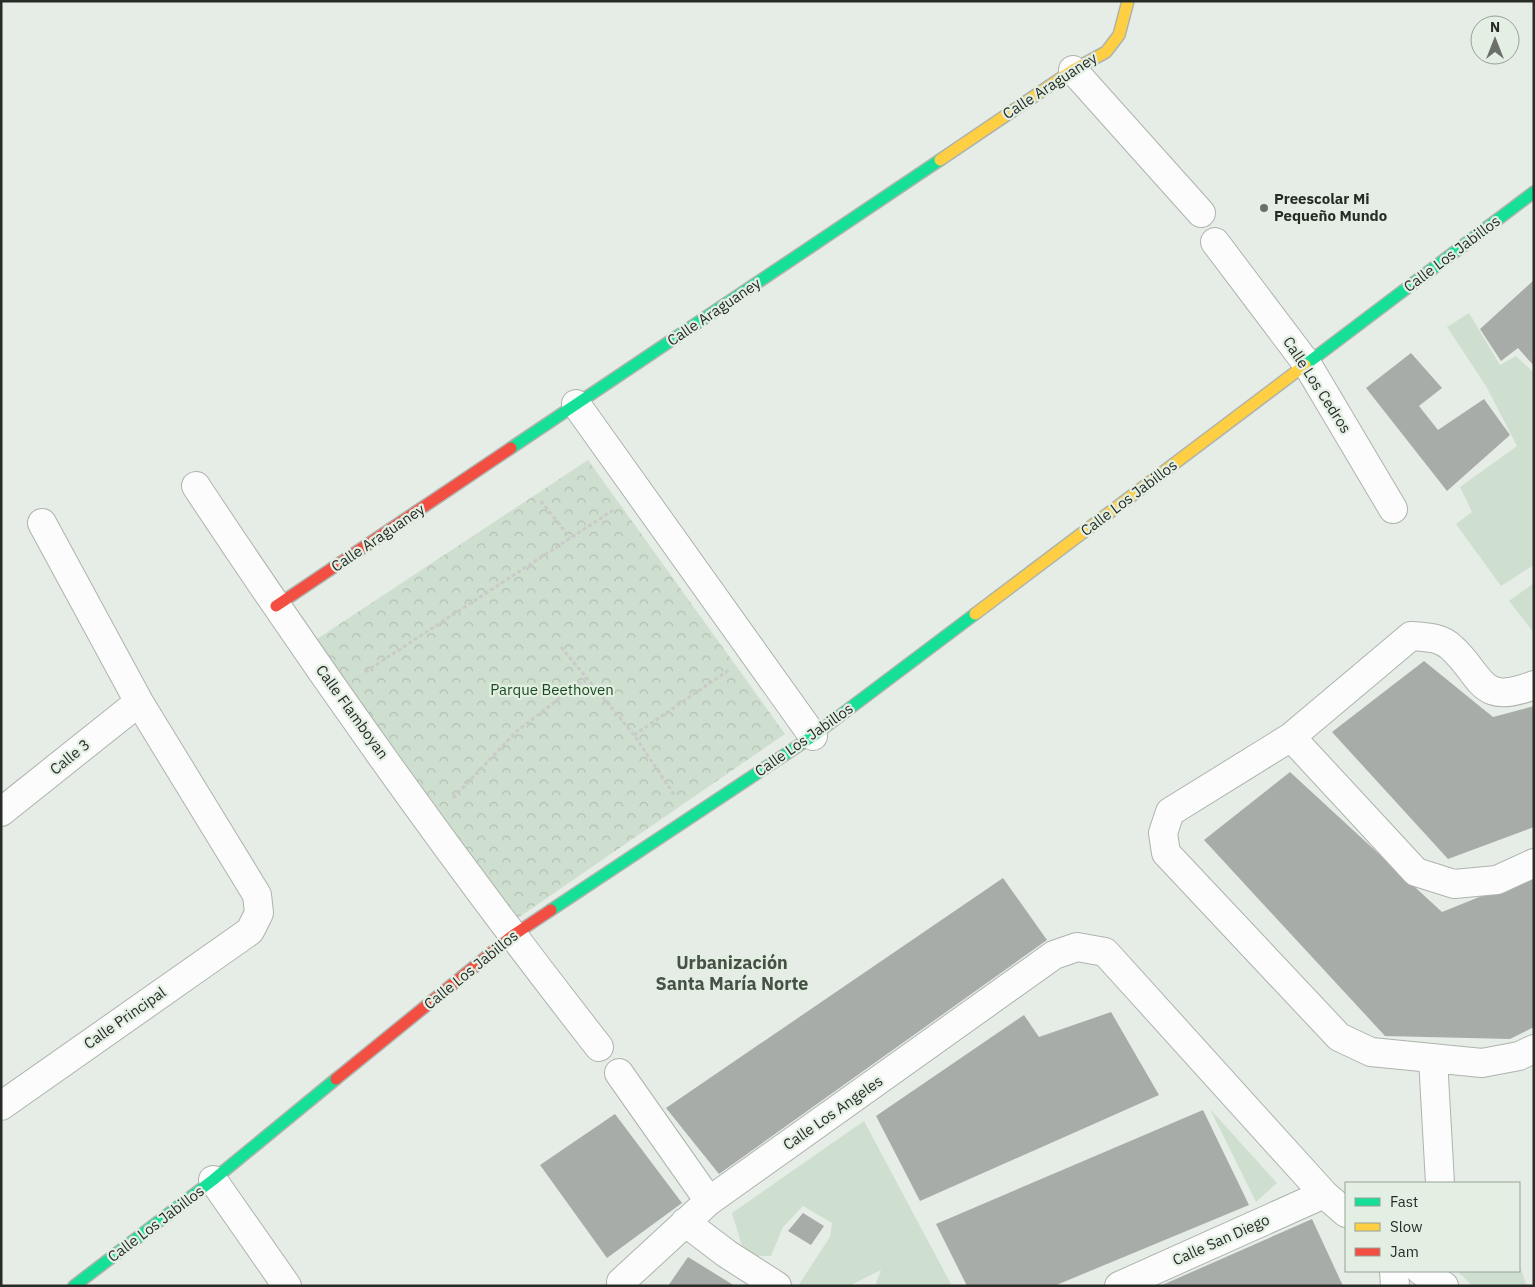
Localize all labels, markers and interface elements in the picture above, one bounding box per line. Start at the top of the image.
north arrow [1470,15,1520,65]
text: N [1490,18,1500,36]
street label: Calle Araguaney [999,48,1101,123]
place label: Preescolar Mi Pequeño Mundo [1274,189,1387,225]
marker: Preescolar Mi Pequeño Mundo [1258,202,1270,214]
street label: Calle Los Jabillos [1400,211,1504,296]
street label: Calle Araguaney [663,273,765,350]
street label: Calle Los Cedros [1279,333,1356,437]
street label: Calle Los Jabillos [1077,455,1181,540]
street label: Calle Araguaney [327,499,429,576]
street label: Calle Flamboyan [312,661,393,762]
park label: Parque Beethoven [490,680,614,699]
street label: Calle Los Jabillos [751,699,857,781]
street label: Calle 3 [46,735,94,779]
street label: Calle Los Jabillos [420,926,522,1013]
district label: Urbanización Santa María Norte [656,951,808,995]
street label: Calle Principal [80,982,169,1053]
street label: Calle Los Angeles [779,1071,886,1154]
street label: Calle Los Jabillos [104,1181,208,1266]
legend [1345,1182,1520,1272]
text: Fast [1390,1192,1418,1211]
street label: Calle San Diego [1169,1210,1272,1269]
text: Slow [1390,1217,1423,1236]
text: Jam [1390,1242,1419,1261]

